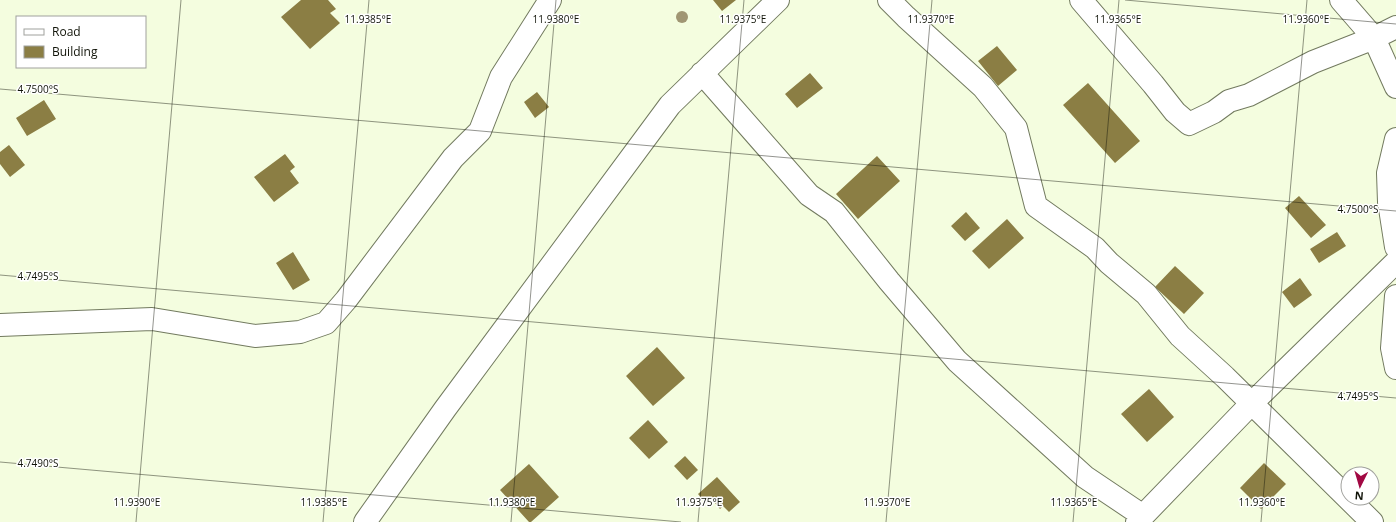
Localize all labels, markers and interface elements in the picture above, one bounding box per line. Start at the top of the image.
text: 11.9385°E [345,12,391,26]
text: 11.9380°E [533,12,579,26]
text: 11.9375°E [720,12,766,26]
text: 11.9370°E [908,12,954,26]
text: 11.9365°E [1095,12,1141,26]
text: 11.9360°E [1283,12,1329,26]
legend [16,16,146,68]
text: Road [52,23,81,40]
text: Building [52,43,98,60]
text: 4.7500°S [18,82,58,96]
text: 4.7500°S [1338,202,1378,216]
text: 4.7495°S [18,269,58,283]
text: 4.7495°S [1338,389,1378,403]
text: 4.7490°S [18,456,58,470]
north arrow [1340,466,1380,506]
text: N [1354,489,1364,504]
text: 11.9390°E [114,495,160,509]
text: 11.9385°E [301,495,347,509]
text: 11.9380°E [489,495,535,509]
text: 11.9375°E [676,495,722,509]
text: 11.9370°E [864,495,910,509]
text: 11.9365°E [1051,495,1097,509]
text: 11.9360°E [1239,495,1285,509]

